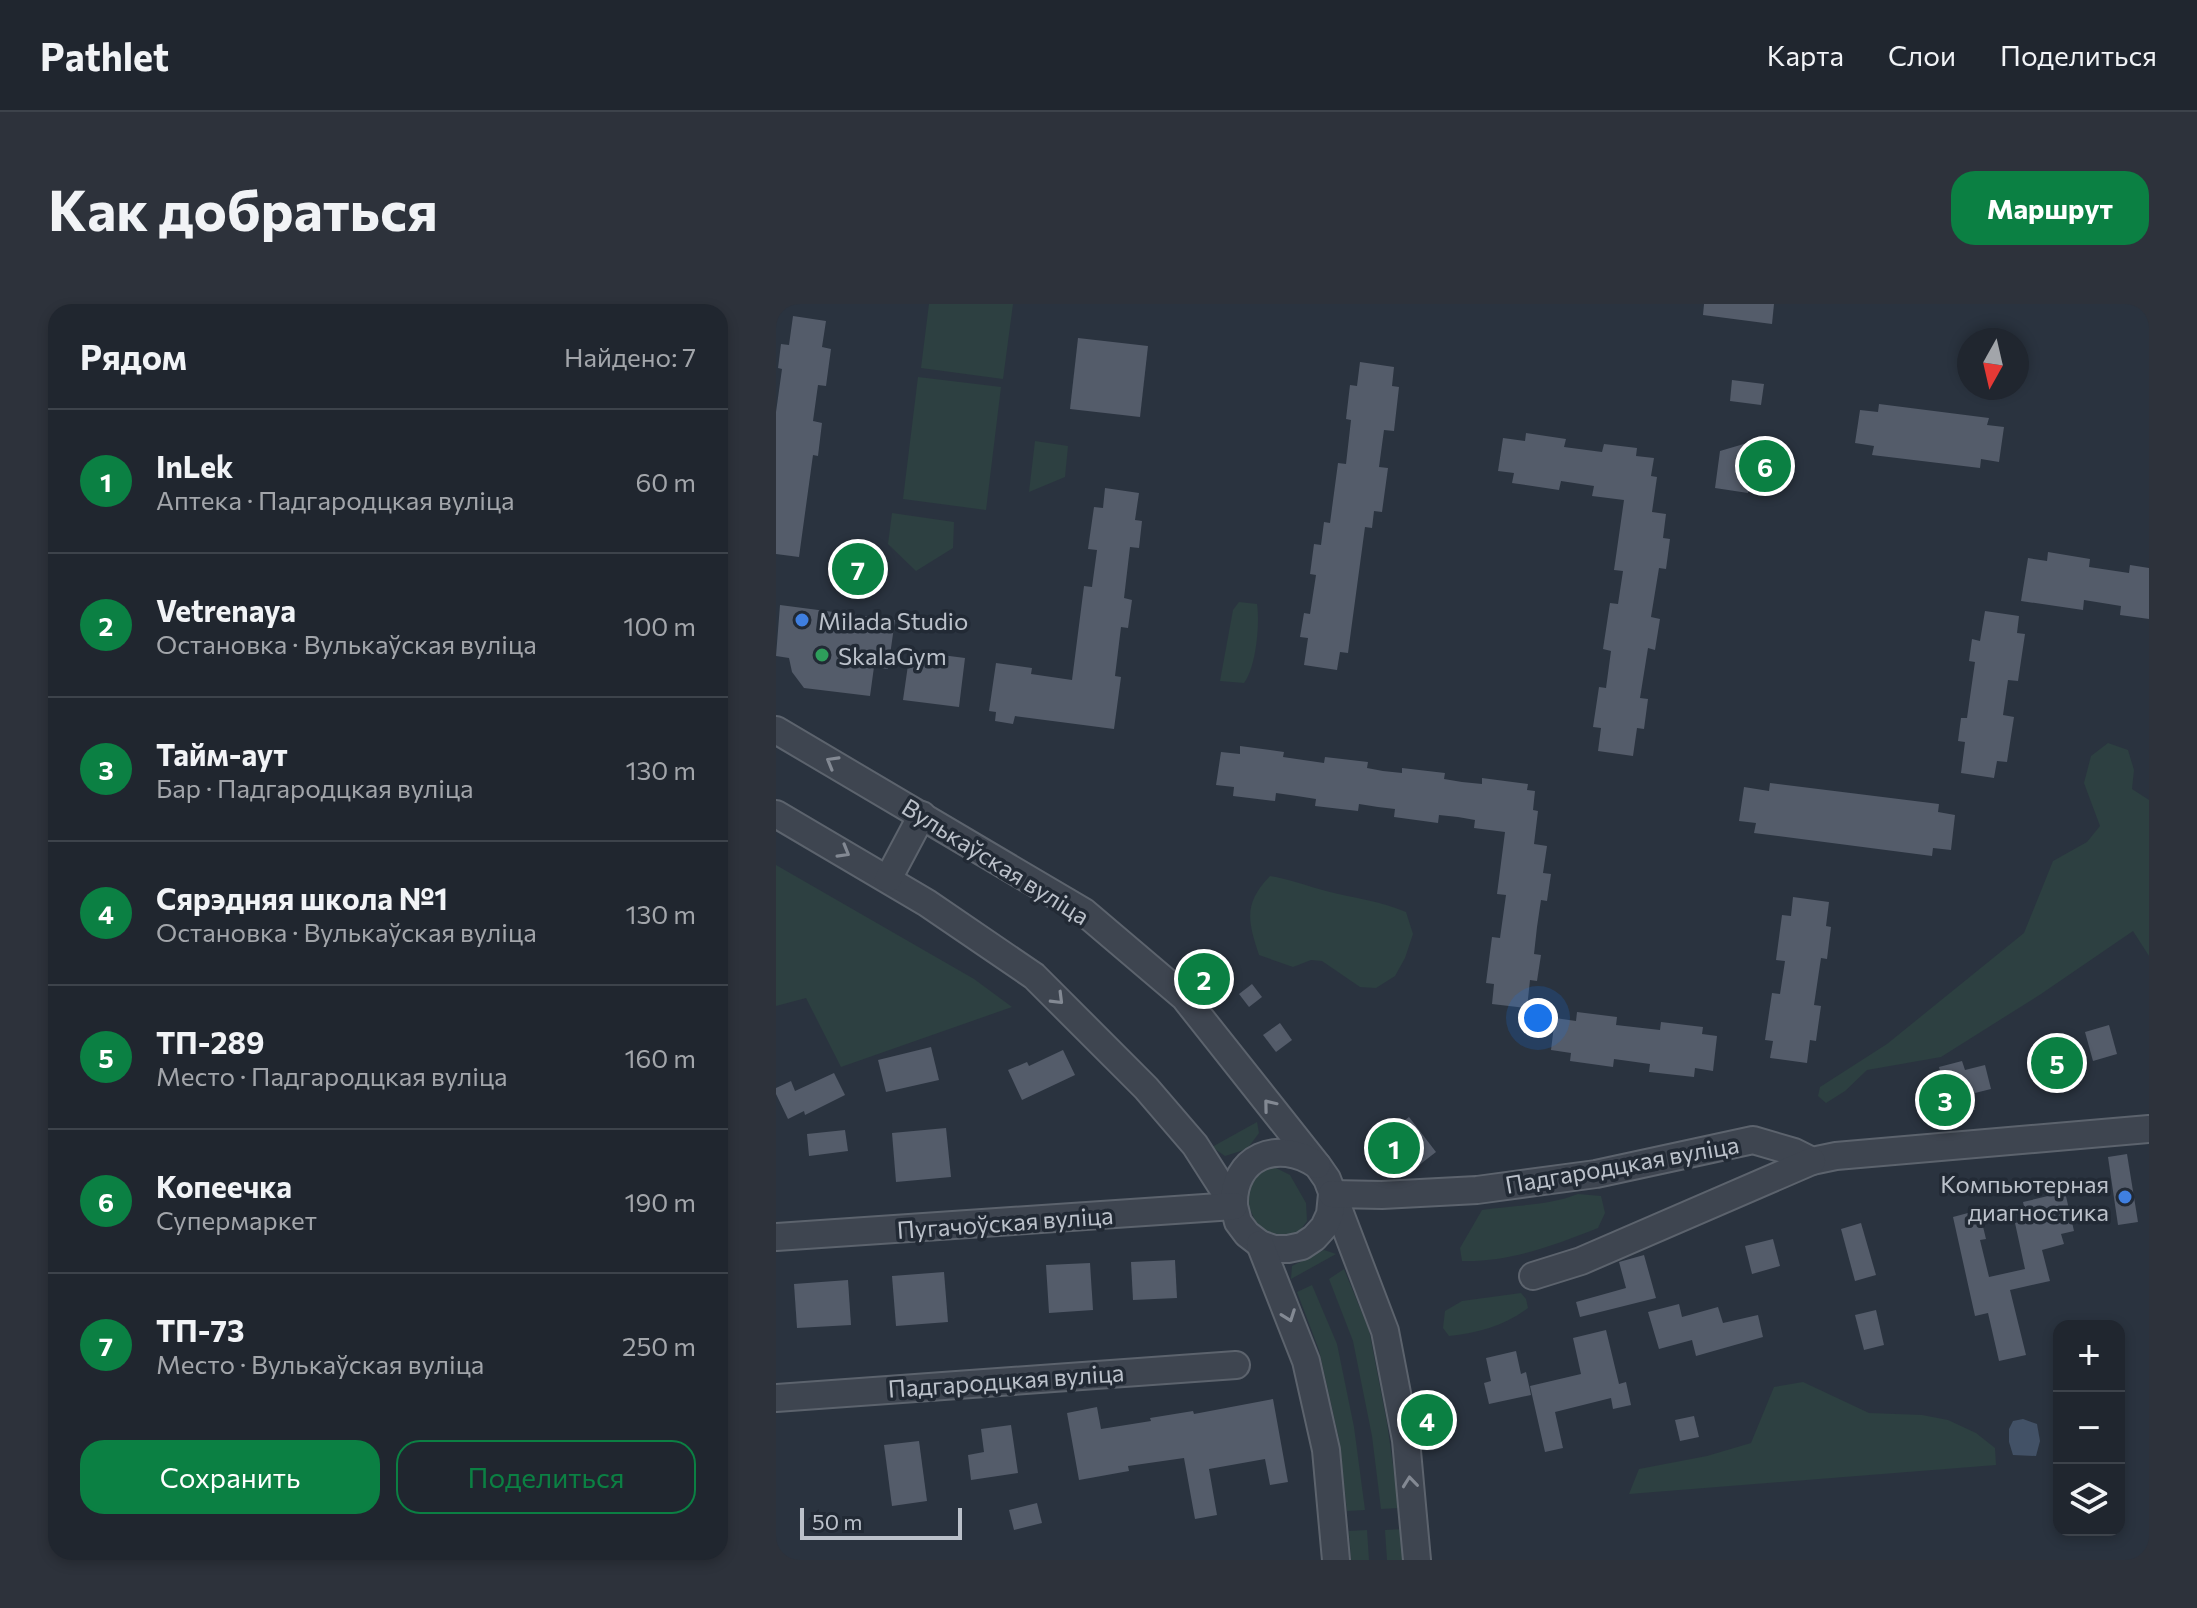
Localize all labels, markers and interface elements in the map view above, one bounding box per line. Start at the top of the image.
text: Pathlet [40,32,169,79]
text: Карта [1767,38,1844,72]
text: Слои [1888,38,1956,72]
text: Поделиться [2000,38,2157,72]
button: Маршрут [1951,171,2149,245]
text: Как добраться [48,174,438,243]
north arrow [1957,328,2029,400]
text: Рядом [80,335,187,377]
text: Найдено: 7 [564,341,696,372]
pin: 6 [1739,436,1791,496]
text: InLek [156,447,233,484]
text: 1 [100,466,112,497]
text: 60 m [636,466,696,497]
text: Аптека · Падгародцкая вуліца [156,484,515,515]
pin: 7 [832,539,884,599]
text: Vetrenaya [156,591,296,628]
place label: Milada Studio [818,606,968,635]
text: 2 [99,610,113,641]
text: 100 m [623,610,696,641]
marker: Milada Studio [793,611,811,629]
text: Остановка · Вулькаўская вуліца [156,628,537,659]
place label: SkalaGym [838,641,947,670]
marker: SkalaGym [813,646,831,664]
text: Тайм-аут [156,735,288,772]
text: 3 [98,754,114,785]
text: 130 m [625,754,696,785]
one-way arrow [826,756,841,772]
text: Бар · Падгародцкая вуліца [156,772,474,803]
street label: Вулькаўская вуліца [897,792,1095,930]
one-way arrow [835,842,850,858]
text: Сярэдняя школа №1 [156,879,448,916]
text: 4 [98,898,114,929]
text: 130 m [625,898,696,929]
text: Остановка · Вулькаўская вуліца [156,916,537,947]
pin: 2 [1178,949,1230,1009]
one-way arrow [1049,990,1063,1004]
your location [1518,998,1558,1038]
text: ТП-289 [156,1023,265,1060]
pin: 5 [2031,1033,2083,1093]
text: 5 [98,1042,114,1073]
text: 160 m [624,1042,696,1073]
text: Место · Падгародцкая вуліца [156,1060,508,1091]
pin: 3 [1919,1070,1971,1130]
one-way arrow [1264,1100,1279,1114]
pin: 1 [1368,1118,1420,1178]
street label: Падгародцкая вуліца [1503,1129,1741,1199]
text: Копеечка [156,1167,292,1204]
place label: Компьютерная диагностика [1940,1169,2109,1226]
text: 6 [98,1186,114,1217]
text: 190 m [624,1186,696,1217]
marker: Компьютерная диагностика [2116,1188,2134,1206]
street label: Пугачоўская вуліца [896,1200,1114,1244]
text: Супермаркет [156,1204,317,1235]
one-way arrow [1279,1308,1296,1322]
text: ТП-73 [156,1311,245,1348]
map controls [2053,1320,2125,1536]
button: + [2053,1320,2125,1392]
text: 7 [99,1330,113,1361]
text: 250 m [622,1330,696,1361]
text: Место · Вулькаўская вуліца [156,1348,484,1379]
street label: Падгародцкая вуліца [887,1357,1125,1403]
pin: 4 [1401,1390,1453,1450]
button: − [2053,1392,2125,1464]
button: Сохранить [80,1440,380,1514]
button: Поделиться [396,1440,696,1514]
button: layers [2053,1464,2125,1536]
one-way arrow [1402,1475,1419,1488]
scale bar [800,1504,962,1540]
text: 50 m [812,1508,862,1535]

